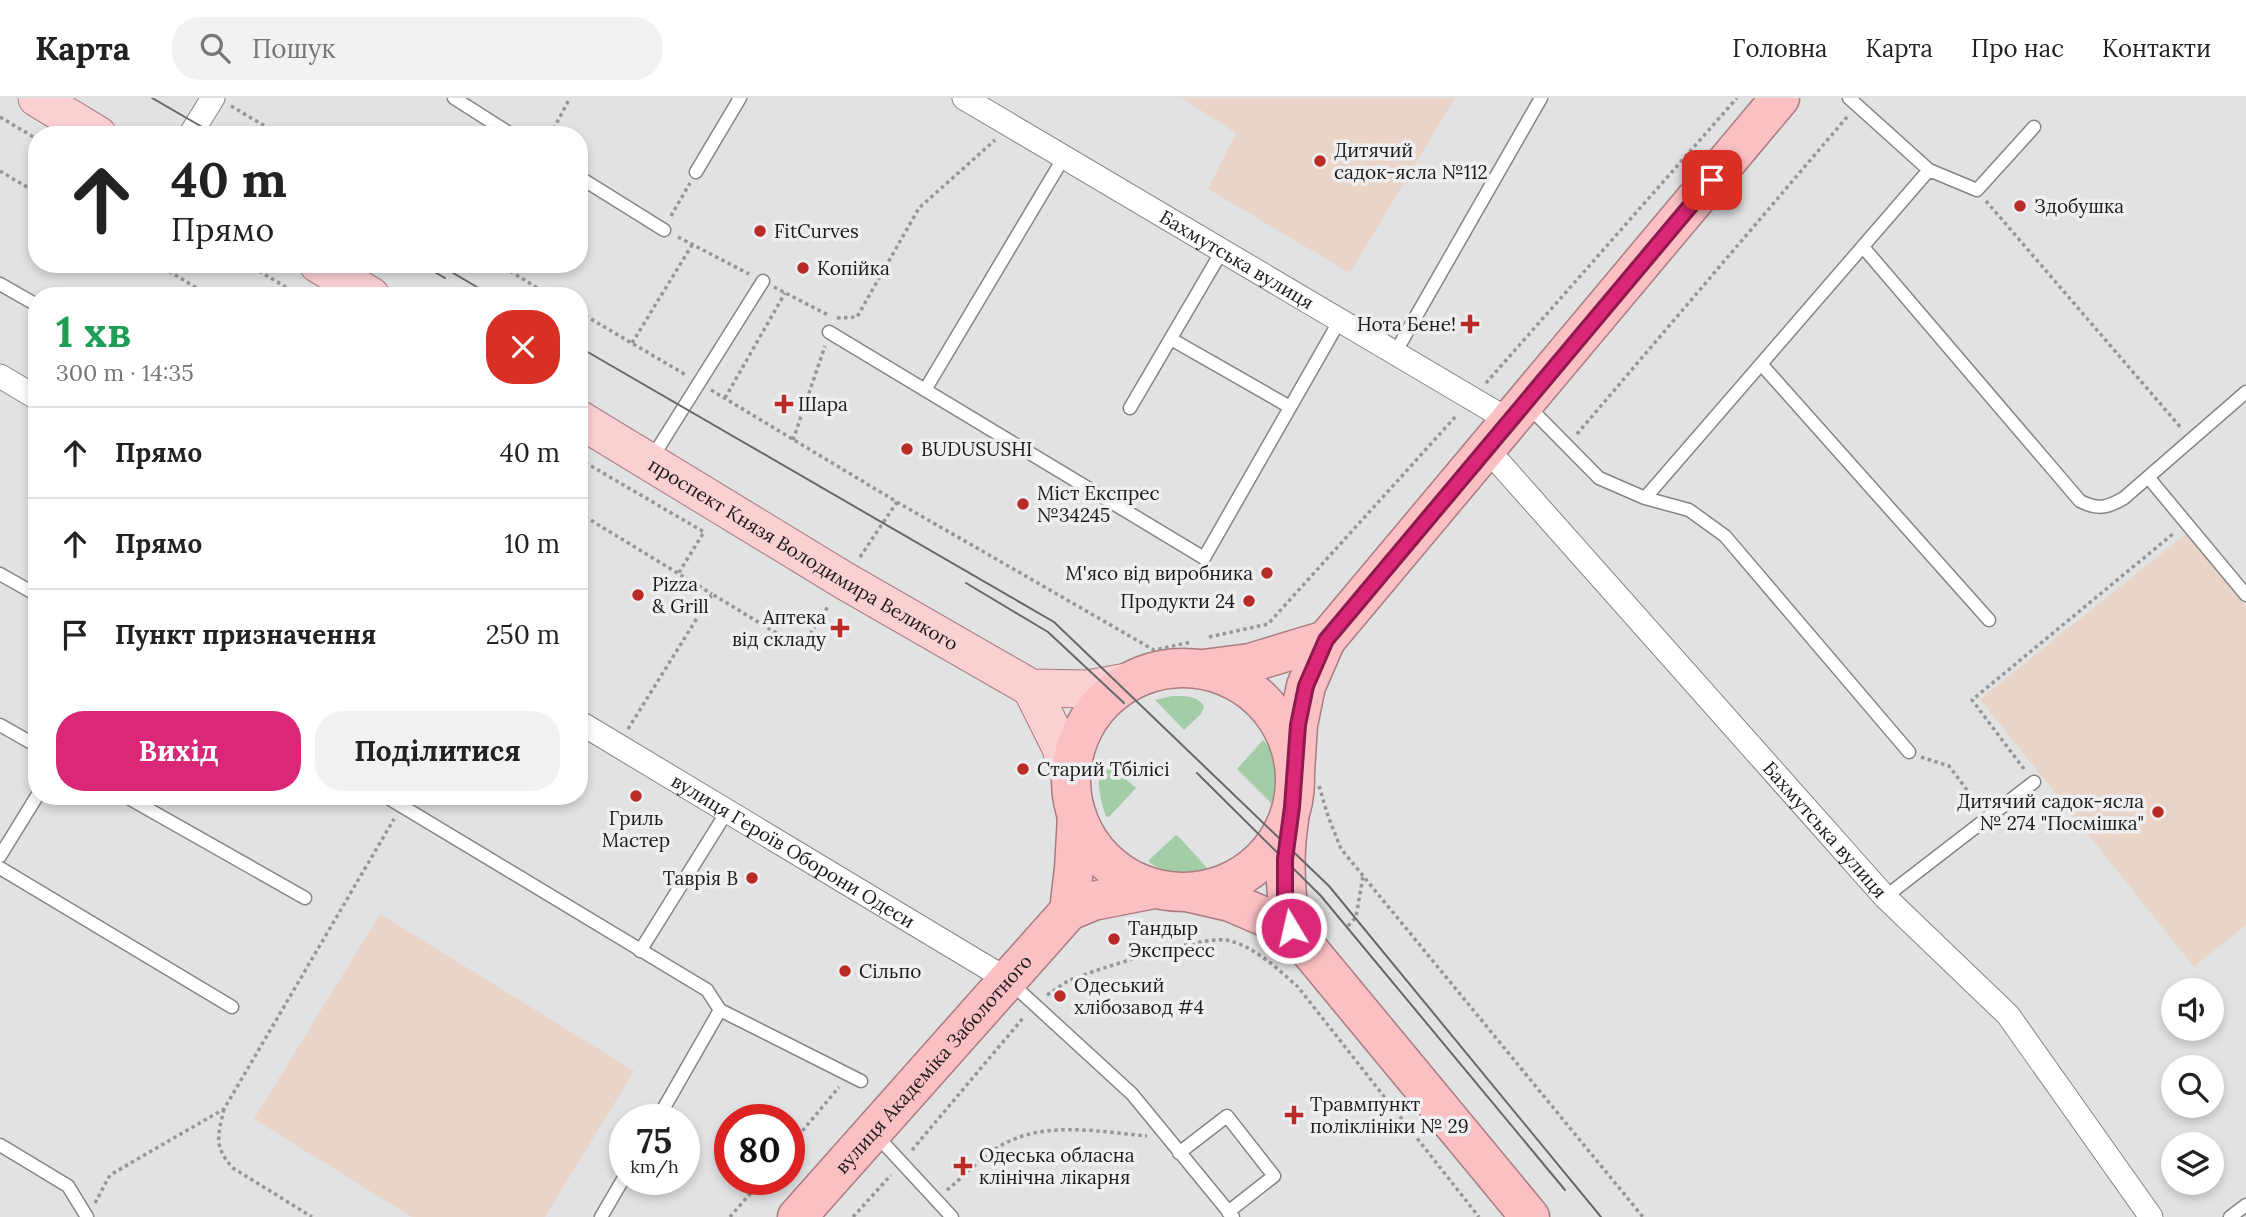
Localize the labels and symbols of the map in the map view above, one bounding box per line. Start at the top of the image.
place label: Дитячий садок-ясла №112 [1334,138,1488,184]
pin [1682,150,1742,210]
marker: Дитячий садок-ясла №112 [1312,153,1328,169]
place label: Здобушка [2034,194,2124,218]
marker: Здобушка [2012,198,2028,214]
street label: Бахмутська вулиця [1155,204,1318,314]
place label: FitCurves [774,219,859,243]
marker: FitCurves [752,223,768,239]
place label: Копійка [817,256,890,280]
marker: Копійка [795,260,811,276]
place label: Нота Бене! [1357,312,1456,336]
marker: Нота Бене! [1462,316,1478,332]
place label: Шара [798,392,848,416]
marker: Шара [776,396,792,412]
place label: BUDUSUSHI [921,437,1032,461]
marker: BUDUSUSHI [899,441,915,457]
street label: проспект Князя Володимира Великого [644,452,963,656]
place label: Міст Експрес №34245 [1037,481,1160,527]
marker: Міст Експрес №34245 [1015,496,1031,512]
place label: М'ясо від виробника [1065,561,1253,585]
marker: М'ясо від виробника [1259,565,1275,581]
place label: Pizza & Grill [652,572,709,618]
marker: Pizza & Grill [630,587,646,603]
place label: Продукти 24 [1120,589,1235,613]
marker: Продукти 24 [1241,593,1257,609]
place label: Аптека від складу [732,605,826,651]
marker: Аптека від складу [832,620,848,636]
street label: Бахмутська вулиця [1758,756,1892,903]
place label: Старий Тбілісі [1037,757,1170,781]
marker: Старий Тбілісі [1015,761,1031,777]
street label: вулиця Героїв Оборони Одеси [667,768,919,933]
marker: Гриль Мастер [628,788,644,804]
place label: Дитячий садок-ясла № 274 "Посмішка" [1957,789,2144,835]
marker: Дитячий садок-ясла № 274 "Посмішка" [2150,804,2166,820]
place label: Гриль Мастер [602,806,670,852]
place label: Таврія В [663,866,738,890]
marker: Таврія В [744,870,760,886]
position arrow [1254,891,1328,965]
place label: Тандыр Экспресс [1128,916,1215,962]
marker: Тандыр Экспресс [1106,931,1122,947]
street label: вулиця Академіка Заболотного [830,949,1037,1178]
place label: Сільпо [859,959,921,983]
marker: Сільпо [837,963,853,979]
place label: Одеський хлібозавод #4 [1074,973,1204,1019]
marker: Одеський хлібозавод #4 [1052,988,1068,1004]
place label: Травмпункт поліклініки № 29 [1310,1092,1469,1138]
speed limit sign: 80 [714,1104,805,1195]
marker: Травмпункт поліклініки № 29 [1284,1105,1304,1125]
place label: Одеська обласна клінічна лікарня [979,1143,1135,1189]
marker: Одеська обласна клінічна лікарня [953,1156,973,1176]

